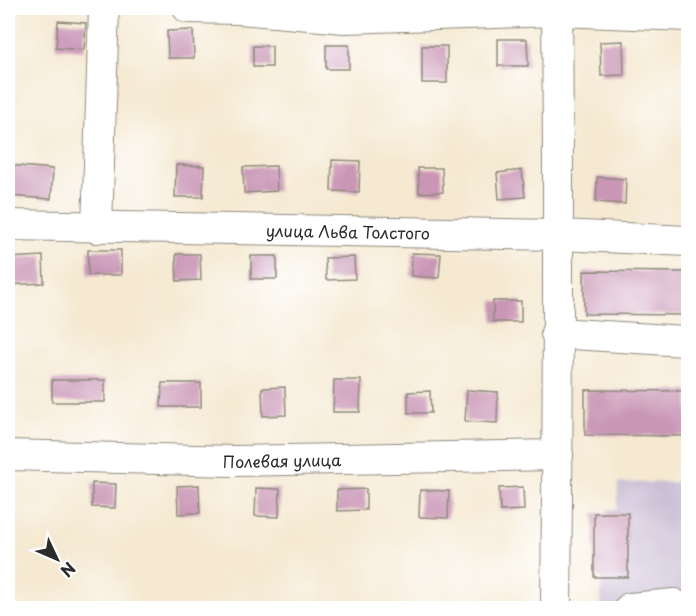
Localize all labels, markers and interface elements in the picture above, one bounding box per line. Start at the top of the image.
street label: улица Льва Толстого [266,218,430,245]
street label: Полевая улица [222,447,341,473]
north arrow [27,529,87,589]
text: N [55,557,82,583]

